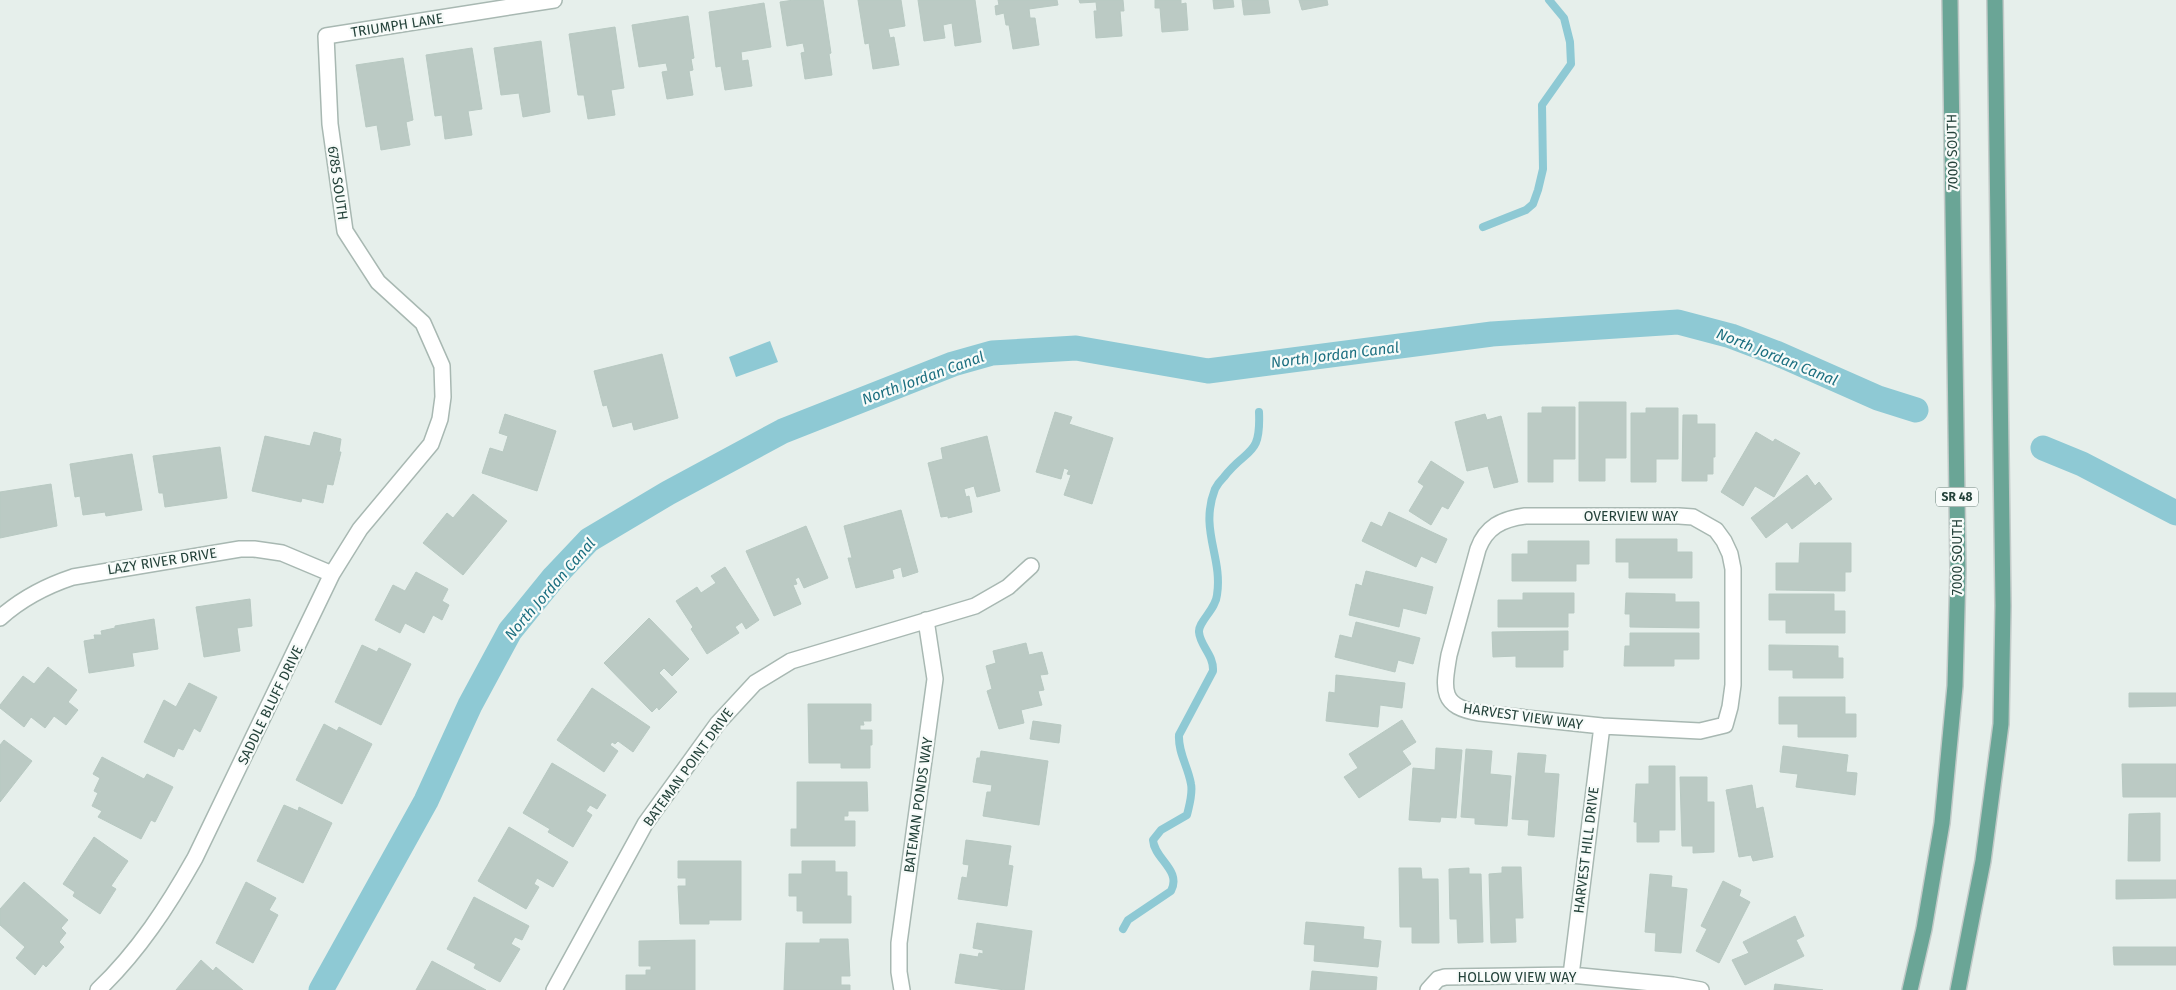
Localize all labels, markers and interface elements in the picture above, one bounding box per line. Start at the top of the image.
street label: TRIUMPH LANE [350,10,445,41]
street label: 7000 SOUTH [1943,114,1962,190]
street label: 6785 SOUTH [324,145,351,221]
water label: North Jordan Canal [1714,325,1840,389]
water label: North Jordan Canal [1270,338,1400,372]
water label: North Jordan Canal [859,347,987,409]
road number: SR 48 [1936,488,1978,507]
street label: OVERVIEW WAY [1584,508,1679,525]
street label: 7000 SOUTH [1949,519,1966,595]
water label: North Jordan Canal [501,534,599,644]
street label: LAZY RIVER DRIVE [106,544,218,579]
street label: SADDLE BLUFF DRIVE [234,643,307,768]
street label: HARVEST VIEW WAY [1462,700,1584,733]
street label: BATEMAN POINT DRIVE [640,705,737,830]
street label: BATEMAN PONDS WAY [901,736,936,874]
street label: HARVEST HILL DRIVE [1570,786,1603,914]
street label: HOLLOW VIEW WAY [1458,969,1577,986]

